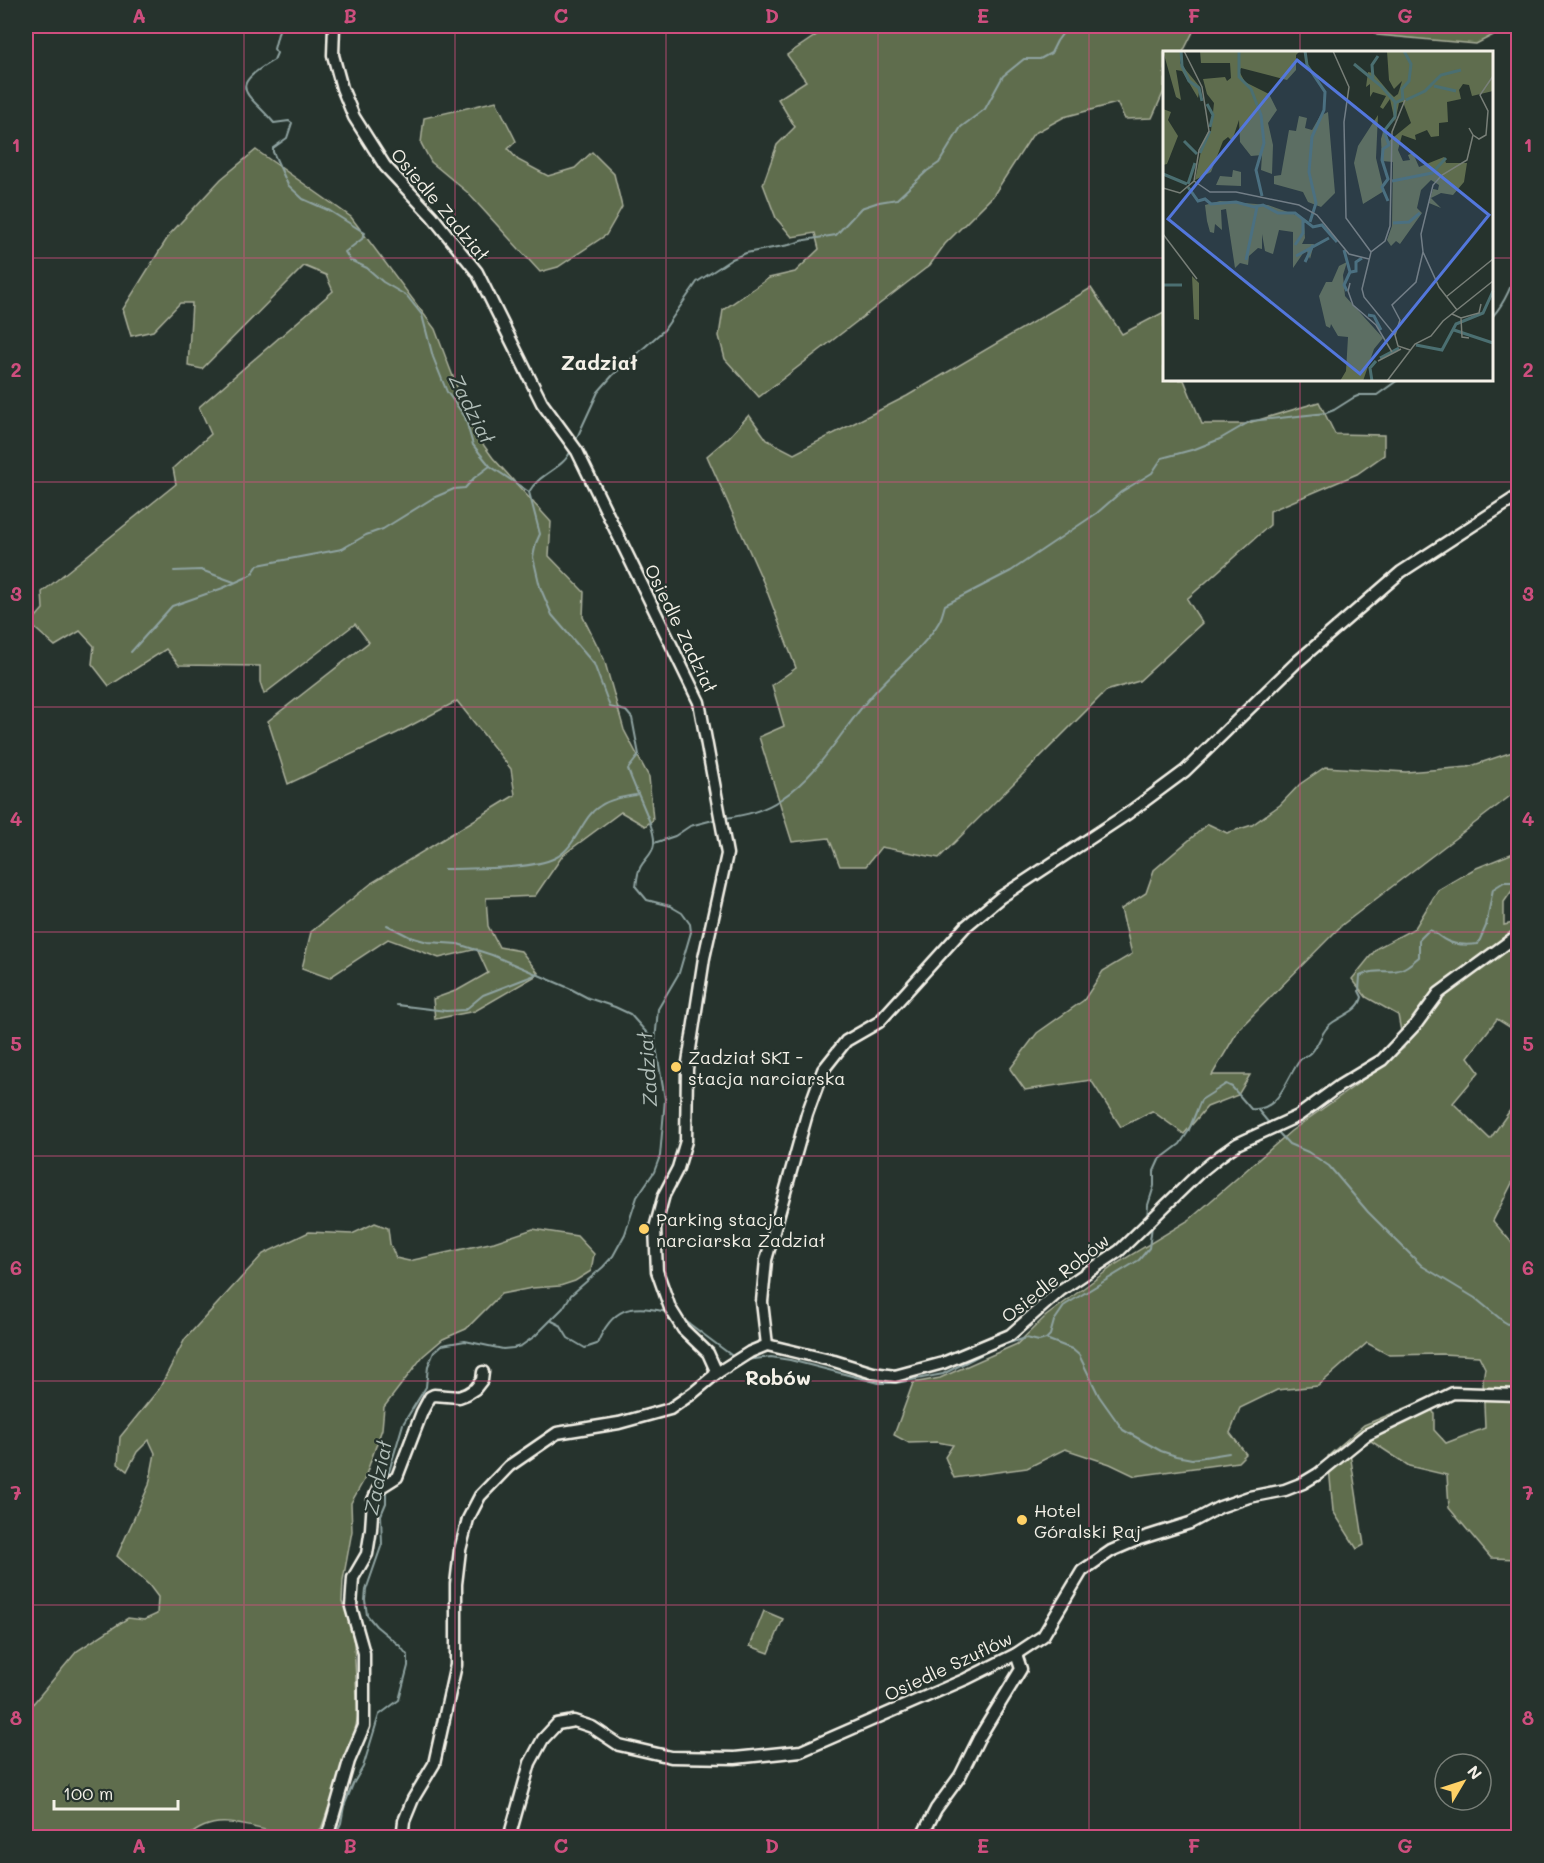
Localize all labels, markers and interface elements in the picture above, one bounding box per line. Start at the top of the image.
text: A [132,2,146,28]
text: B [343,2,357,28]
text: C [554,2,569,28]
text: D [765,2,779,28]
text: E [977,2,989,28]
text: F [1188,2,1201,28]
text: G [1397,2,1413,28]
inset map [1163,51,1493,381]
text: 1 [12,131,20,157]
text: 1 [1524,131,1532,157]
street label: Osiedle Zadział [386,143,494,265]
district label: Zadział [561,349,637,375]
text: 2 [10,356,22,382]
text: 2 [1522,356,1534,382]
water label: Zadział [443,369,501,448]
street label: Osiedle Zadział [640,560,723,696]
text: 3 [10,580,22,606]
text: 3 [1522,580,1534,606]
text: 4 [10,805,23,831]
text: 4 [1522,805,1535,831]
text: 5 [10,1030,22,1056]
text: 5 [1522,1030,1534,1056]
water label: Zadział [631,1031,663,1108]
place label: Zadział SKI - stacja narciarska [688,1045,846,1090]
marker: Zadział SKI - stacja narciarska [669,1060,683,1074]
place label: Parking stacja narciarska Zadział [656,1207,825,1252]
marker: Parking stacja narciarska Zadział [637,1222,651,1236]
street label: Osiedle Robów [996,1228,1114,1328]
text: 6 [10,1254,22,1280]
text: 6 [1522,1254,1534,1280]
district label: Robów [745,1364,811,1390]
water label: Zadział [357,1438,397,1517]
text: 7 [10,1479,22,1505]
text: 7 [1522,1479,1534,1505]
place label: Hotel Góralski Raj [1034,1498,1141,1543]
marker: Hotel Góralski Raj [1015,1513,1029,1527]
street label: Osiedle Szuflów [880,1626,1016,1706]
text: 8 [10,1704,22,1730]
text: 8 [1522,1704,1534,1730]
north arrow [1433,1752,1493,1812]
text: N [1463,1761,1487,1784]
scale bar [54,1773,178,1811]
text: 100 m [63,1781,113,1805]
text: A [132,1832,146,1858]
text: B [343,1832,357,1858]
text: C [554,1832,569,1858]
text: D [765,1832,779,1858]
text: E [977,1832,989,1858]
text: F [1188,1832,1201,1858]
text: G [1397,1832,1413,1858]

